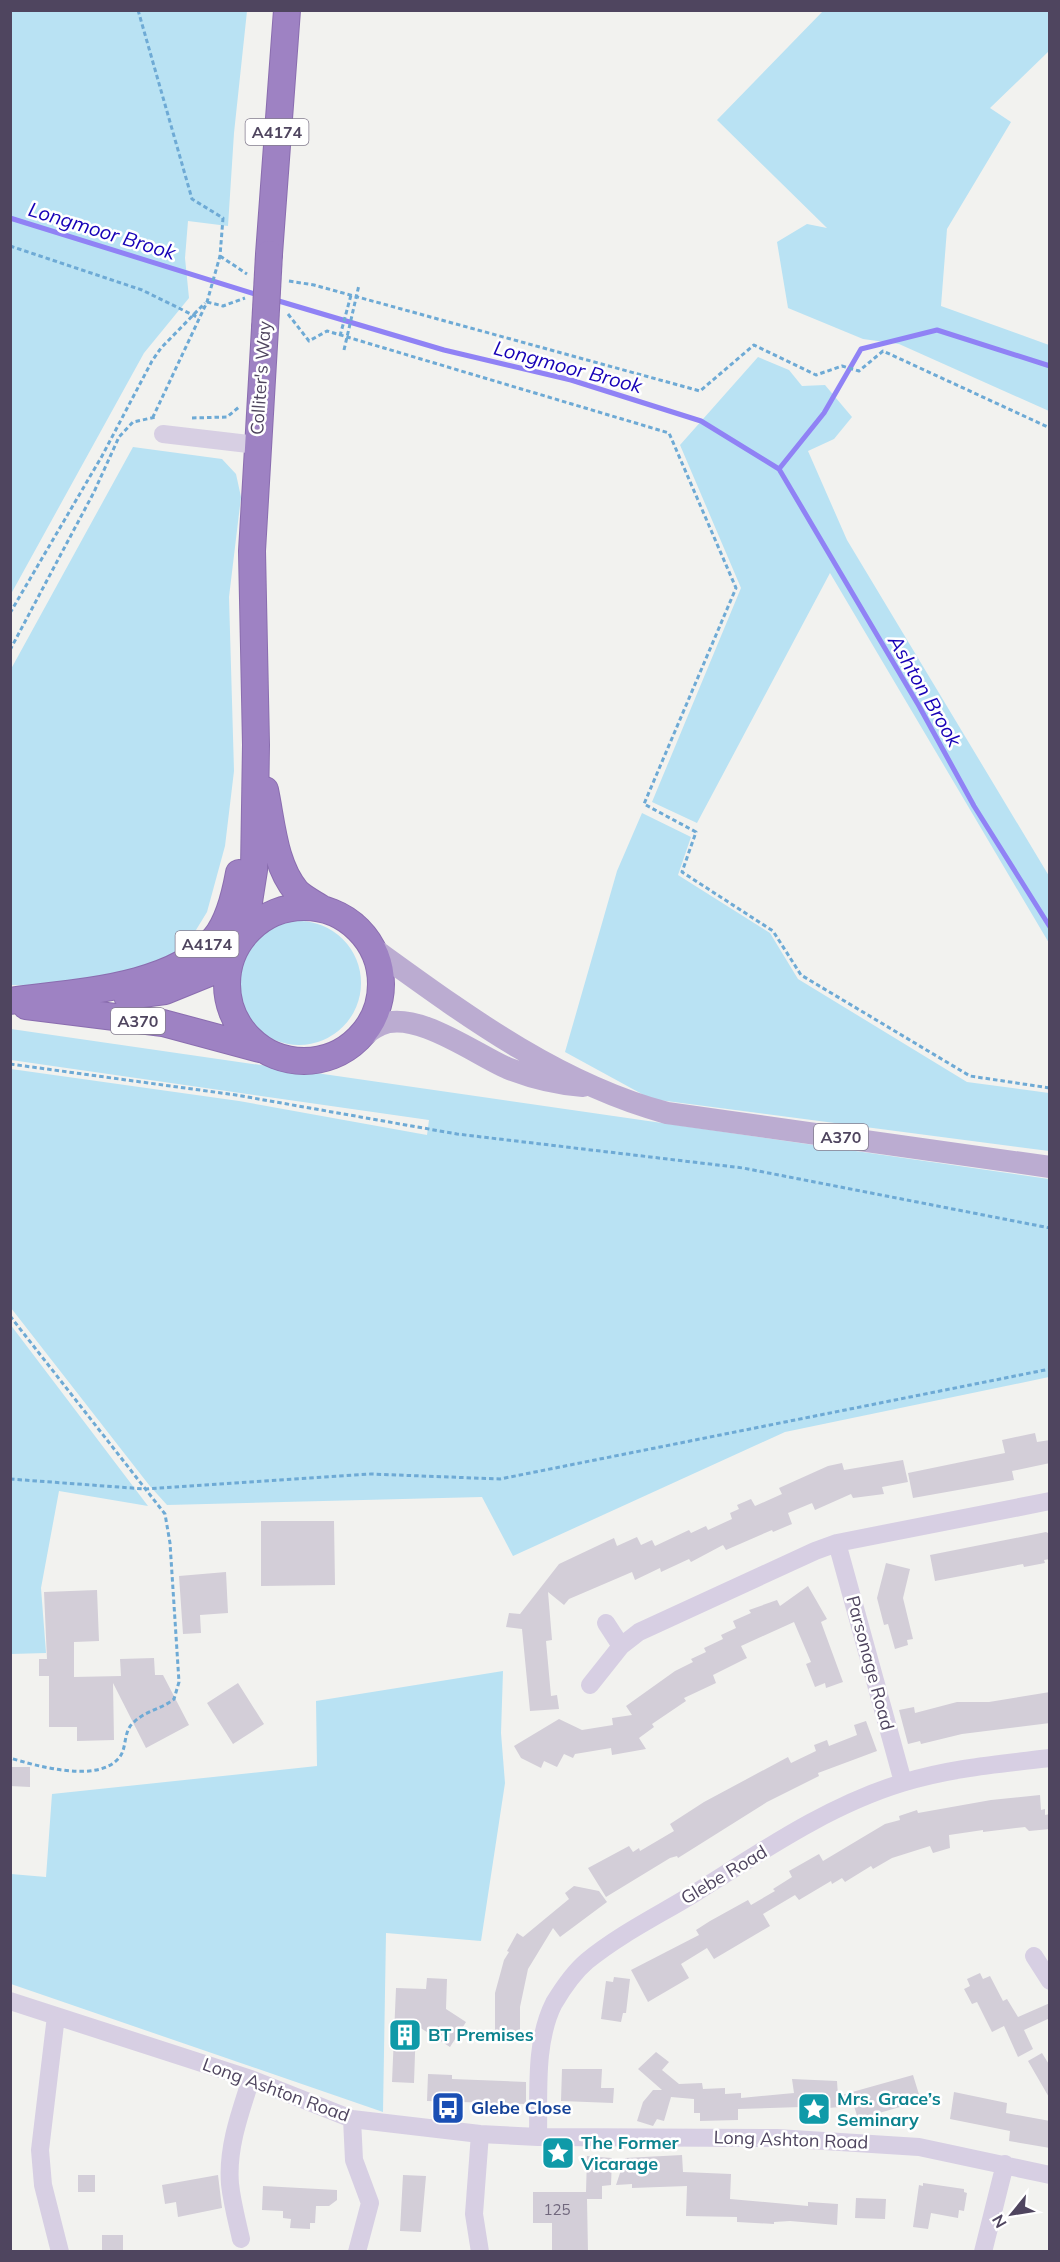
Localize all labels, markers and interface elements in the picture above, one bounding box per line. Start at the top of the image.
road number: A4174 [246,119,308,145]
water label: Longmoor Brook [25,196,180,265]
street label: Colliter's Way [245,320,276,436]
water label: Longmoor Brook [491,335,646,399]
water label: Ashton Brook [883,629,968,752]
road number: A4174 [176,931,238,957]
road number: A370 [111,1008,165,1034]
road number: A370 [814,1124,868,1150]
street label: Parsonage Road [841,1593,900,1733]
street label: Glebe Road [676,1840,771,1909]
building icon: BT Premises [387,2017,423,2053]
place label: BT Premises [428,2023,534,2046]
street label: Long Ashton Road [200,2052,353,2127]
place label: Mrs. Grace’s Seminary [837,2087,941,2131]
bus stop icon: Glebe Close [430,2090,466,2126]
place icon: Mrs. Grace’s Seminary [796,2091,832,2127]
place label: Glebe Close [471,2096,572,2119]
street label: Long Ashton Road [713,2125,869,2154]
place label: The Former Vicarage [580,2131,680,2175]
place icon: The Former Vicarage [540,2135,576,2171]
north arrow [982,2184,1042,2244]
house number: 125 [543,2200,571,2219]
text: N [987,2211,1011,2232]

